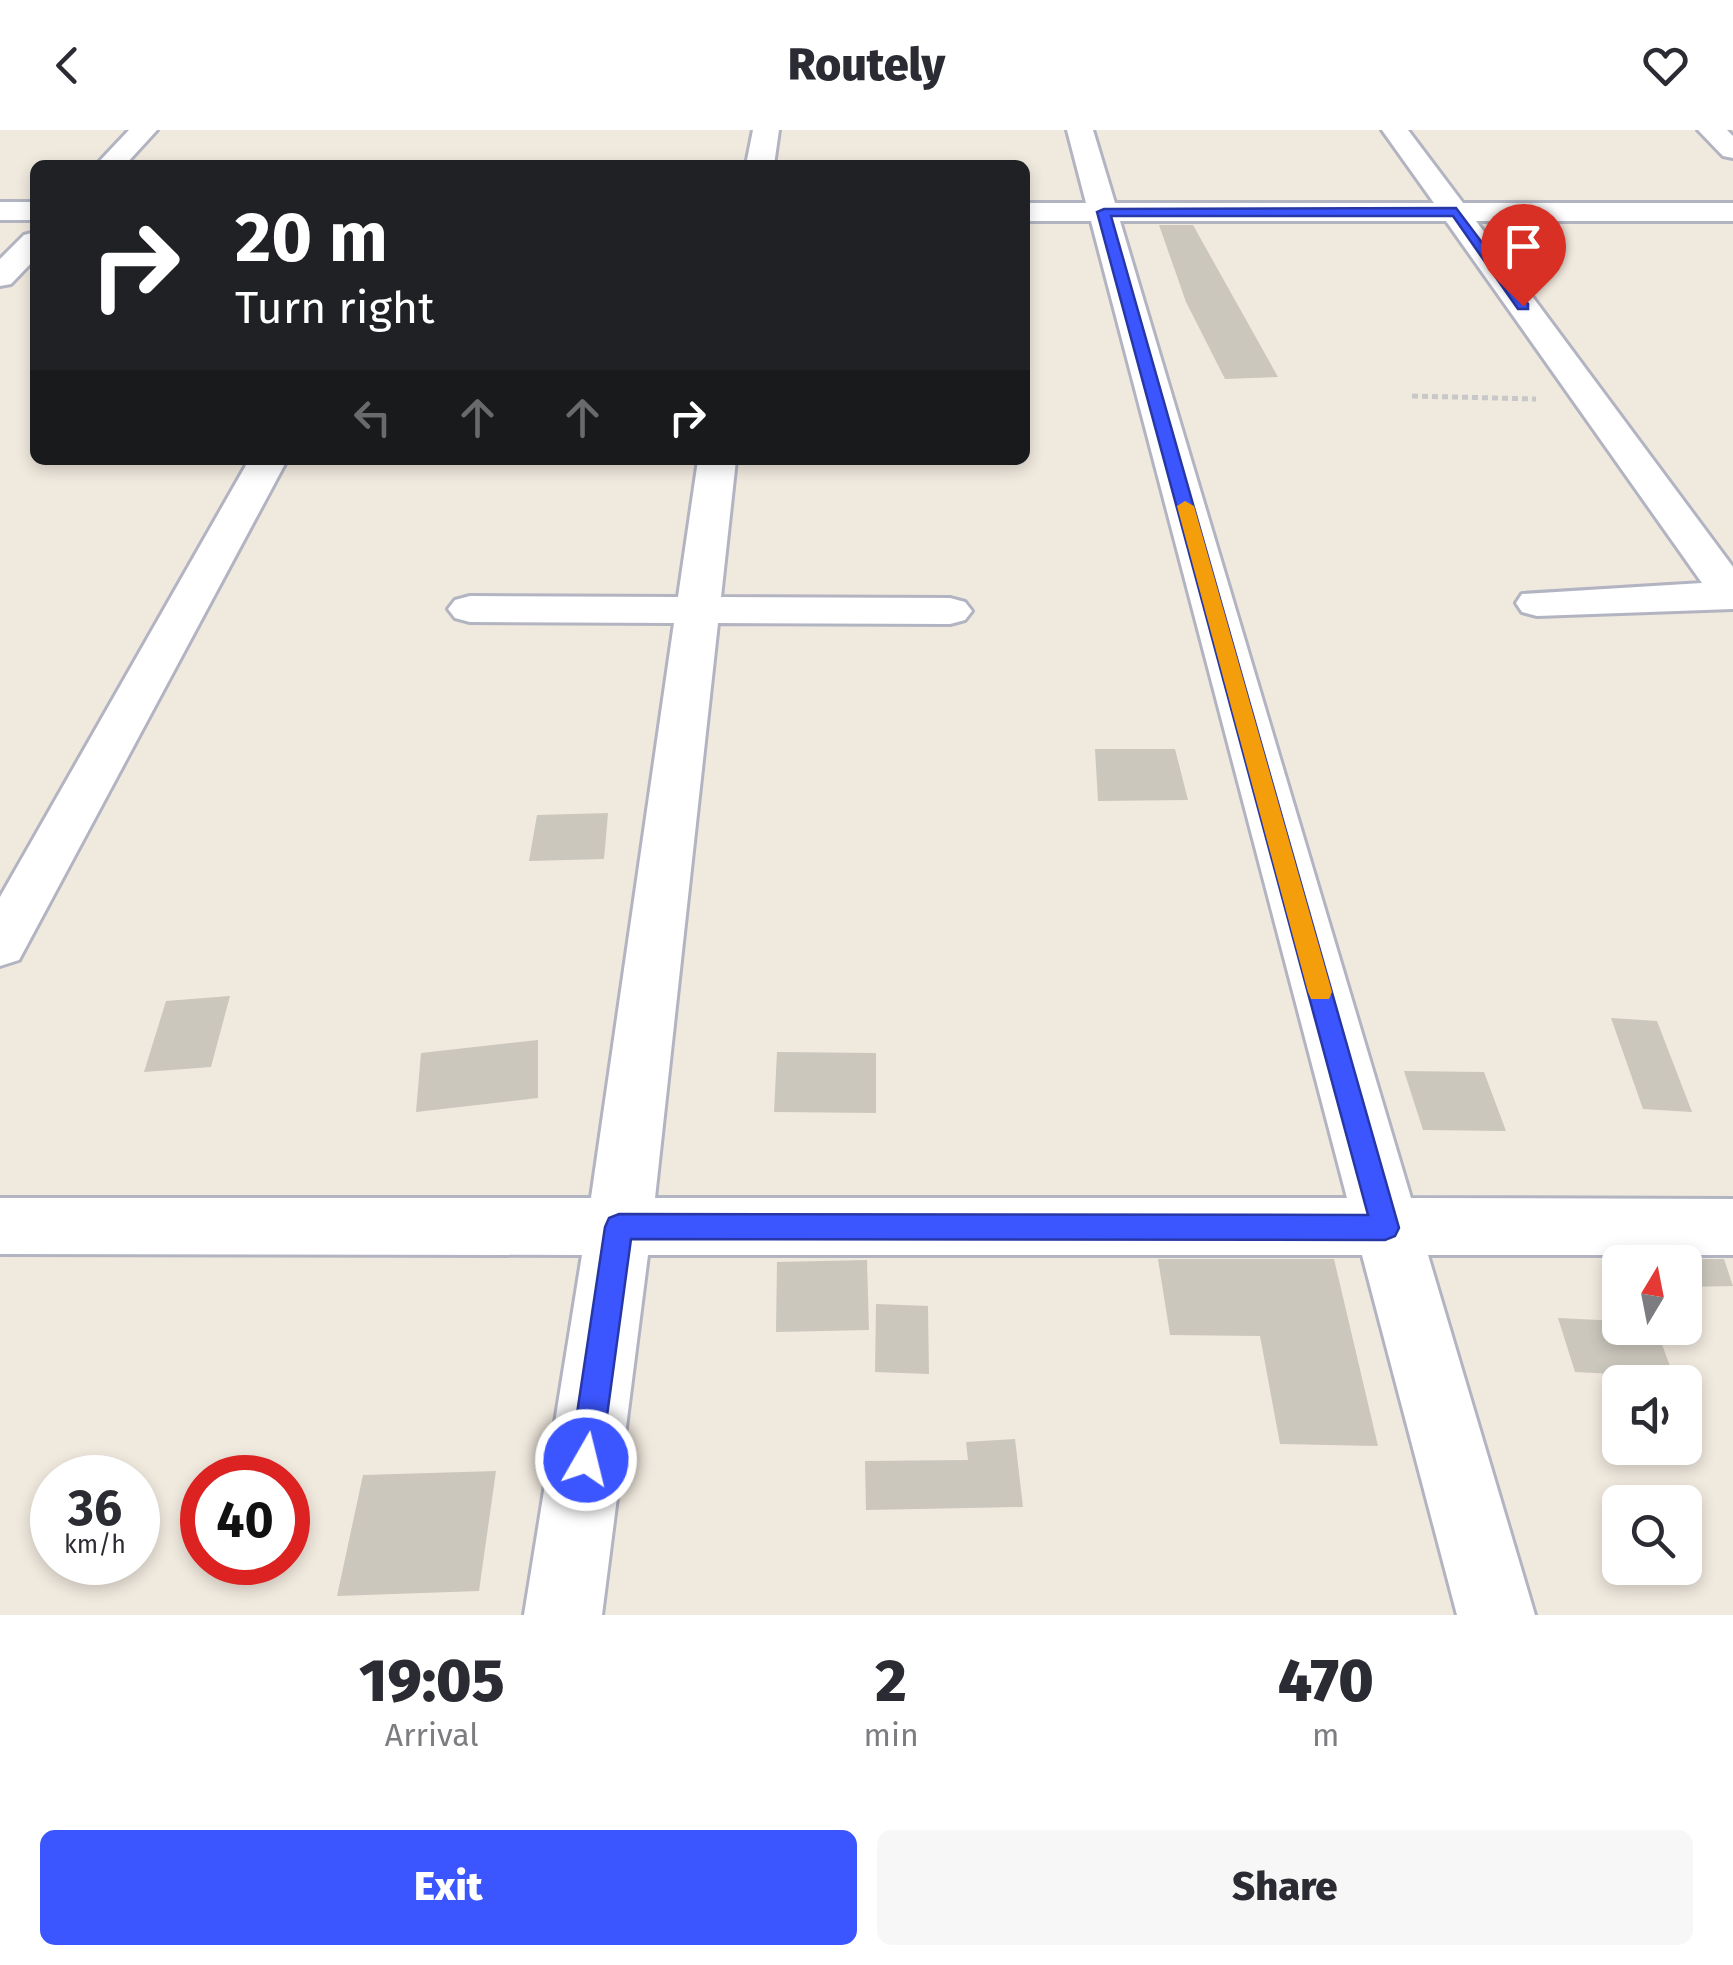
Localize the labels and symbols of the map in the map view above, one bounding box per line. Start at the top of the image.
pin [1481,204,1566,307]
north arrow [1602,1245,1702,1345]
position arrow [534,1408,638,1512]
speed limit sign: 40 [180,1455,310,1585]

